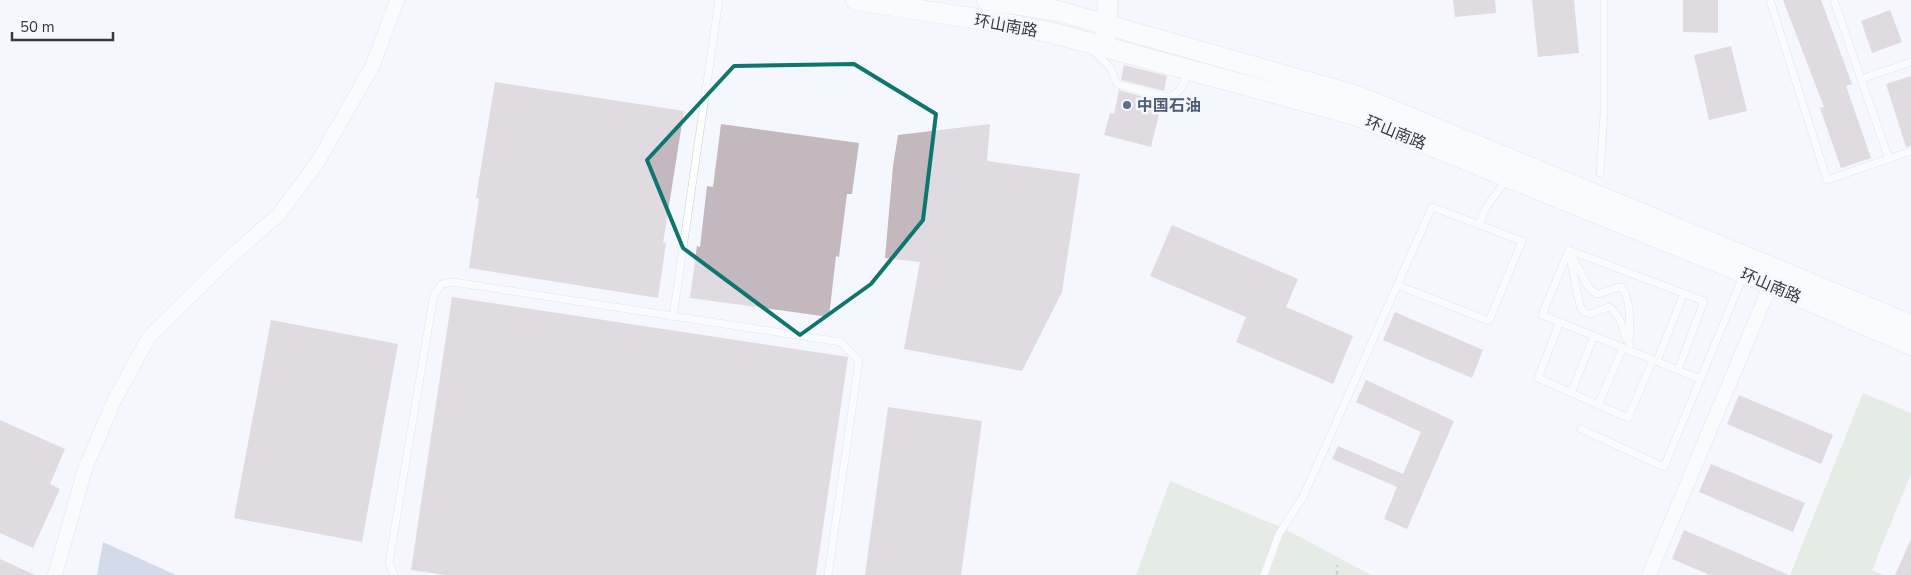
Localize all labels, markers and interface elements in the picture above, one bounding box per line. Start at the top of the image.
scale bar [12,10,114,42]
street label: 环山南路 [972,10,1039,42]
text: 50 m [20,17,55,37]
place label: 中国石油 [1137,95,1201,117]
marker: 中国石油 [1121,99,1133,111]
street label: 环山南路 [1362,111,1429,155]
street label: 环山南路 [1737,263,1804,309]

